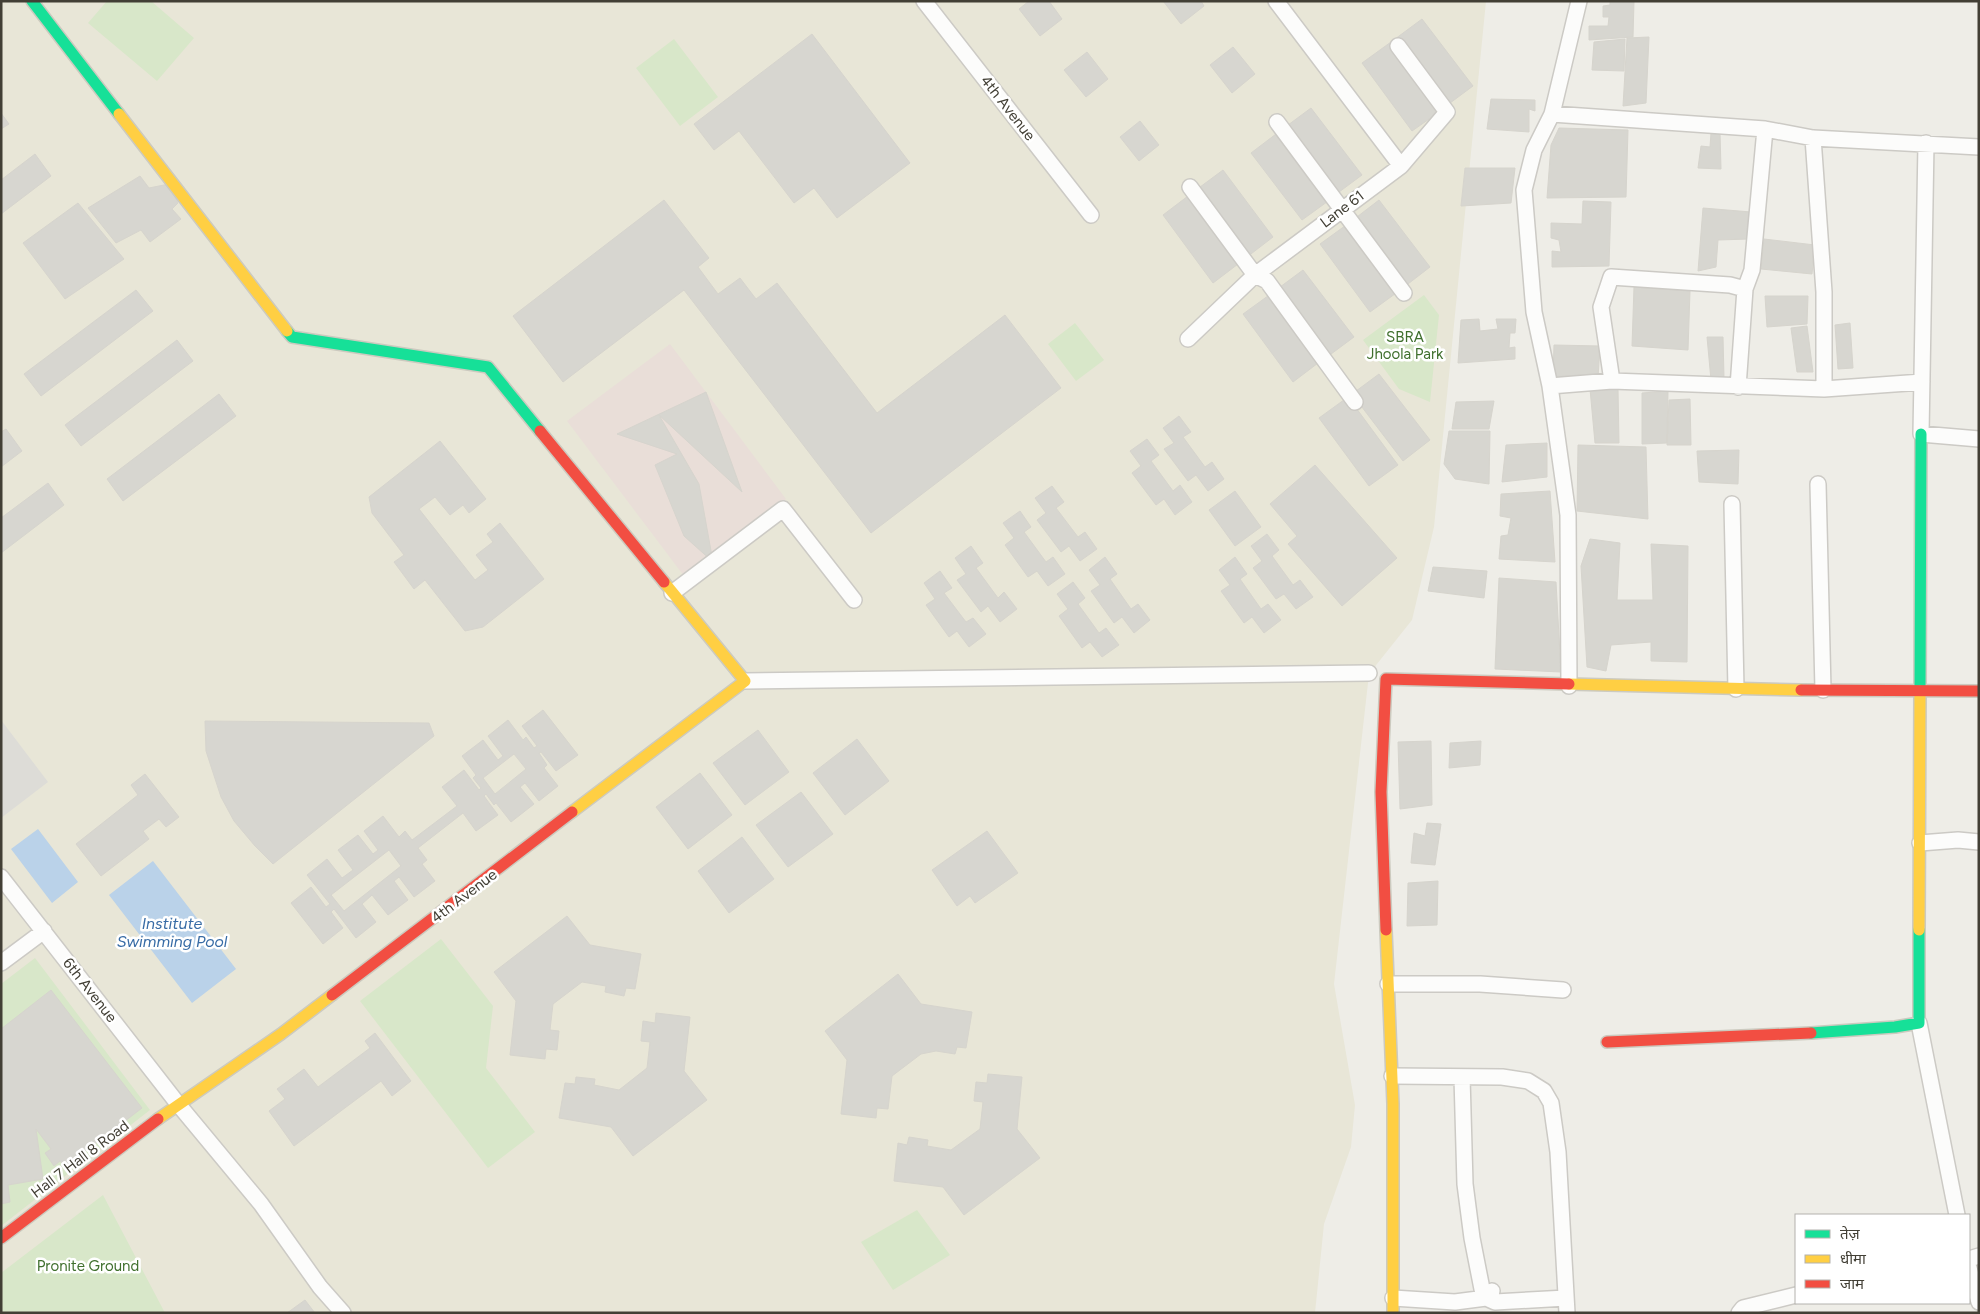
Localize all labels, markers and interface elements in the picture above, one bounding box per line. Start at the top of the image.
street label: 4th Avenue [977,72,1039,144]
street label: Lane 61 [1316,187,1368,231]
park label: SBRA Jhoola Park [1367,328,1444,363]
street label: 4th Avenue [428,865,500,927]
water label: Institute Swimming Pool [117,914,228,951]
street label: 6th Avenue [59,954,121,1026]
street label: Hall 7 Hall 8 Road [28,1116,132,1202]
legend [1795,1214,1970,1304]
text: तेज़ [1840,1225,1861,1243]
text: धीमा [1840,1250,1867,1268]
park label: Pronite Ground [37,1257,139,1275]
text: जाम [1840,1275,1865,1293]

